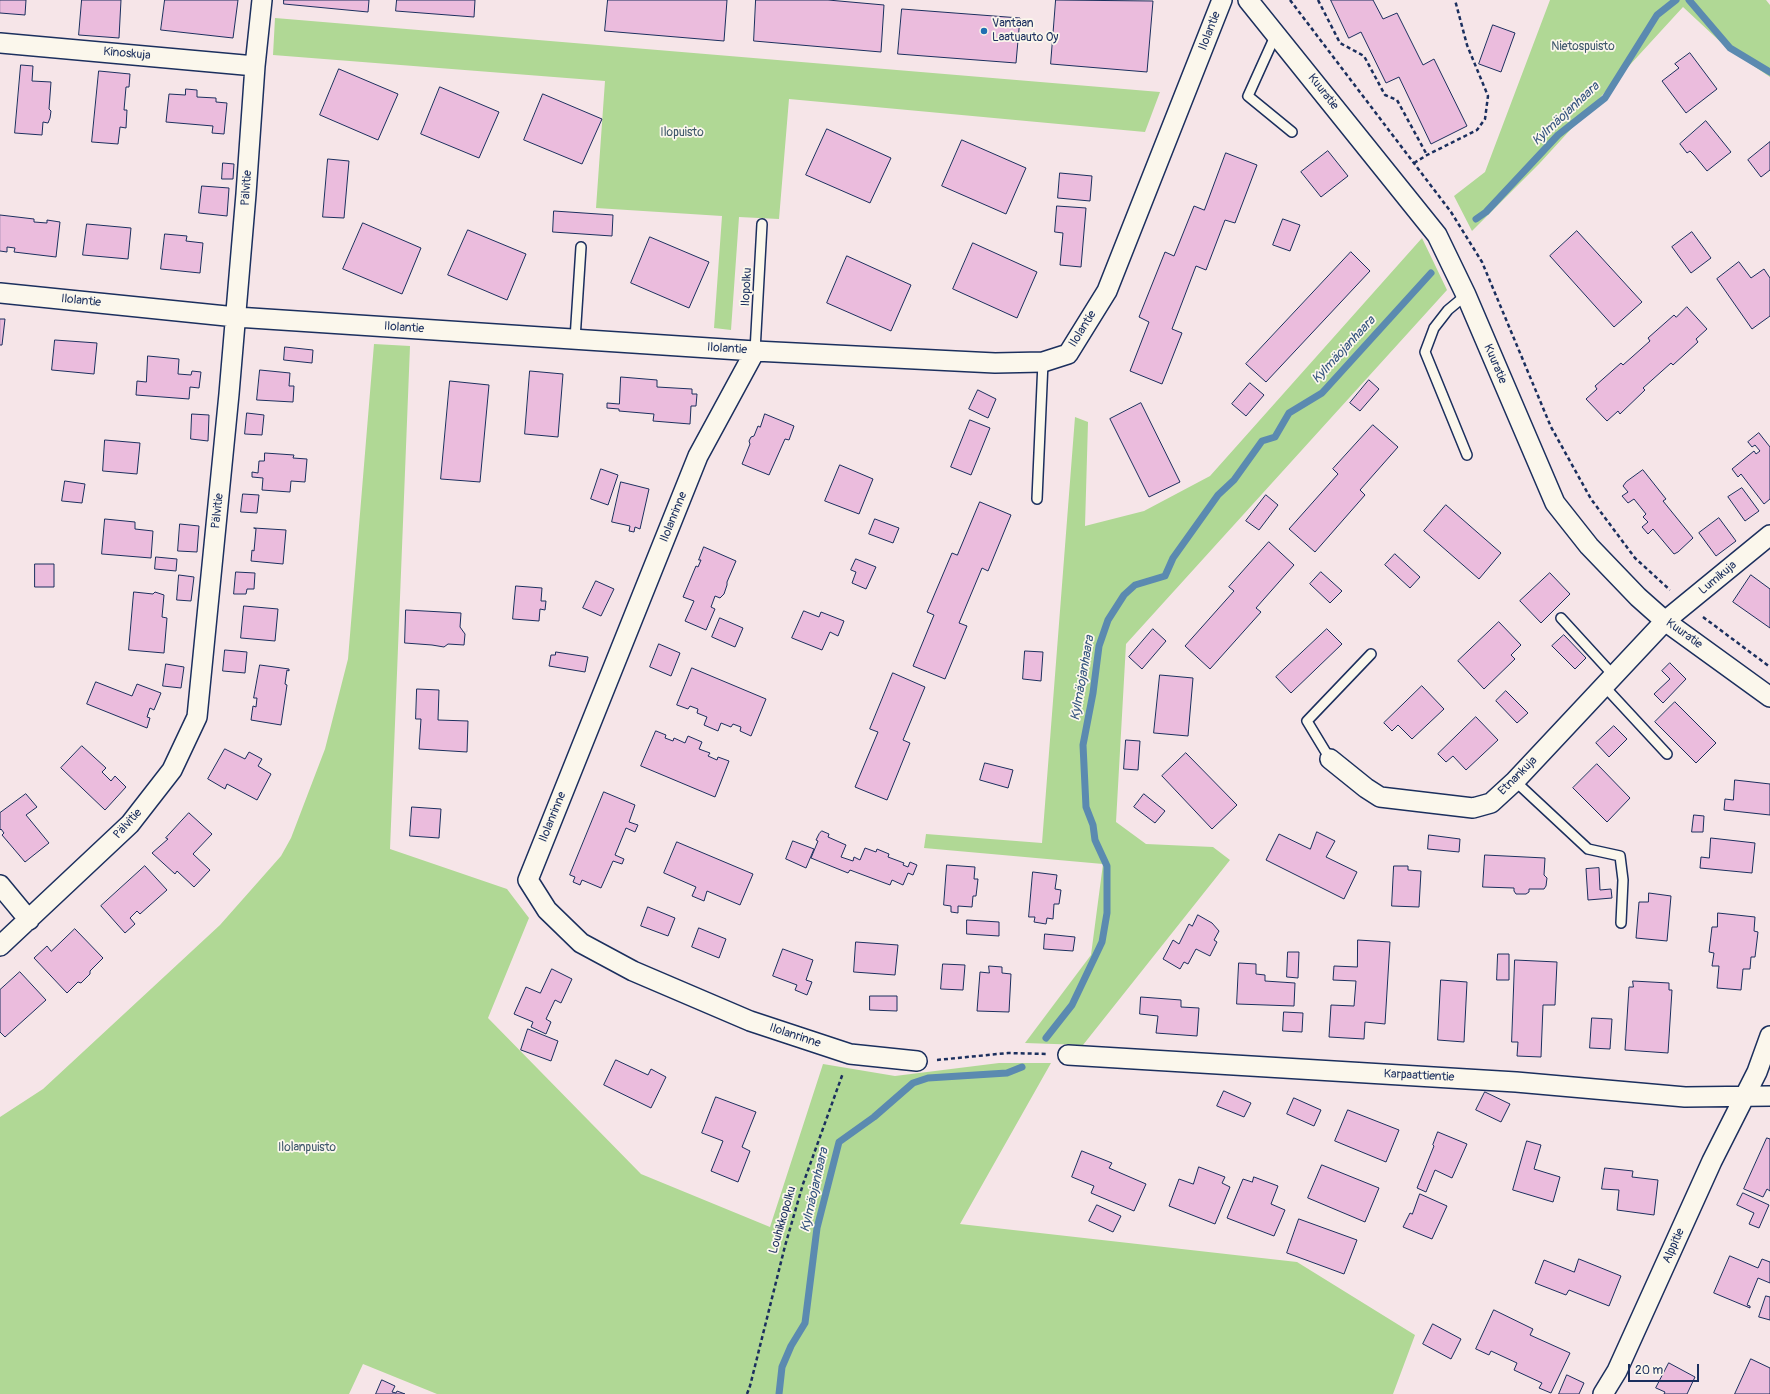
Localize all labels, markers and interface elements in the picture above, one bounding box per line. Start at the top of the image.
street label: Ilolantie [1196,10,1224,52]
place label: Vantaan Laatuauto Oy [992,17,1058,45]
marker: Vantaan Laatuauto Oy [979,26,989,36]
park label: Nietospuisto [1551,40,1615,54]
street label: Kinoskuja [103,45,151,63]
street label: Kuuratie [1304,71,1342,113]
water label: Kylmäojanhaara [1529,79,1603,149]
park label: Ilopuisto [660,126,704,140]
street label: Pälvitie [239,170,255,206]
street label: Ilopolku [739,267,755,307]
street label: Ilolantie [60,292,102,310]
street label: Ilolantie [1066,308,1100,350]
water label: Kylmäojanhaara [1309,313,1379,387]
street label: Ilolantie [383,319,425,337]
street label: Ilolantie [706,340,748,358]
street label: Kuuratie [1480,342,1510,386]
street label: Ilolanrinne [657,490,691,544]
street label: Pälvitie [209,493,227,529]
street label: Lumikuja [1696,558,1740,598]
street label: Kuuratie [1663,616,1705,652]
water label: Kylmäojanhaara [1068,634,1098,722]
street label: Etnankuja [1495,753,1541,799]
street label: Ilolanrinne [536,790,570,844]
street label: Pälvitie [111,806,145,842]
street label: Ilolanrinne [767,1021,823,1051]
street label: Karpaattientie [1383,1067,1455,1085]
park label: Ilolanpuisto [278,1141,336,1155]
water label: Kylmäojanhaara [798,1146,832,1234]
street label: Louhikkopolku [766,1185,800,1255]
street label: Alppitie [1660,1226,1688,1266]
scale bar [1630,1356,1701,1382]
text: 20 m [1635,1363,1663,1378]

